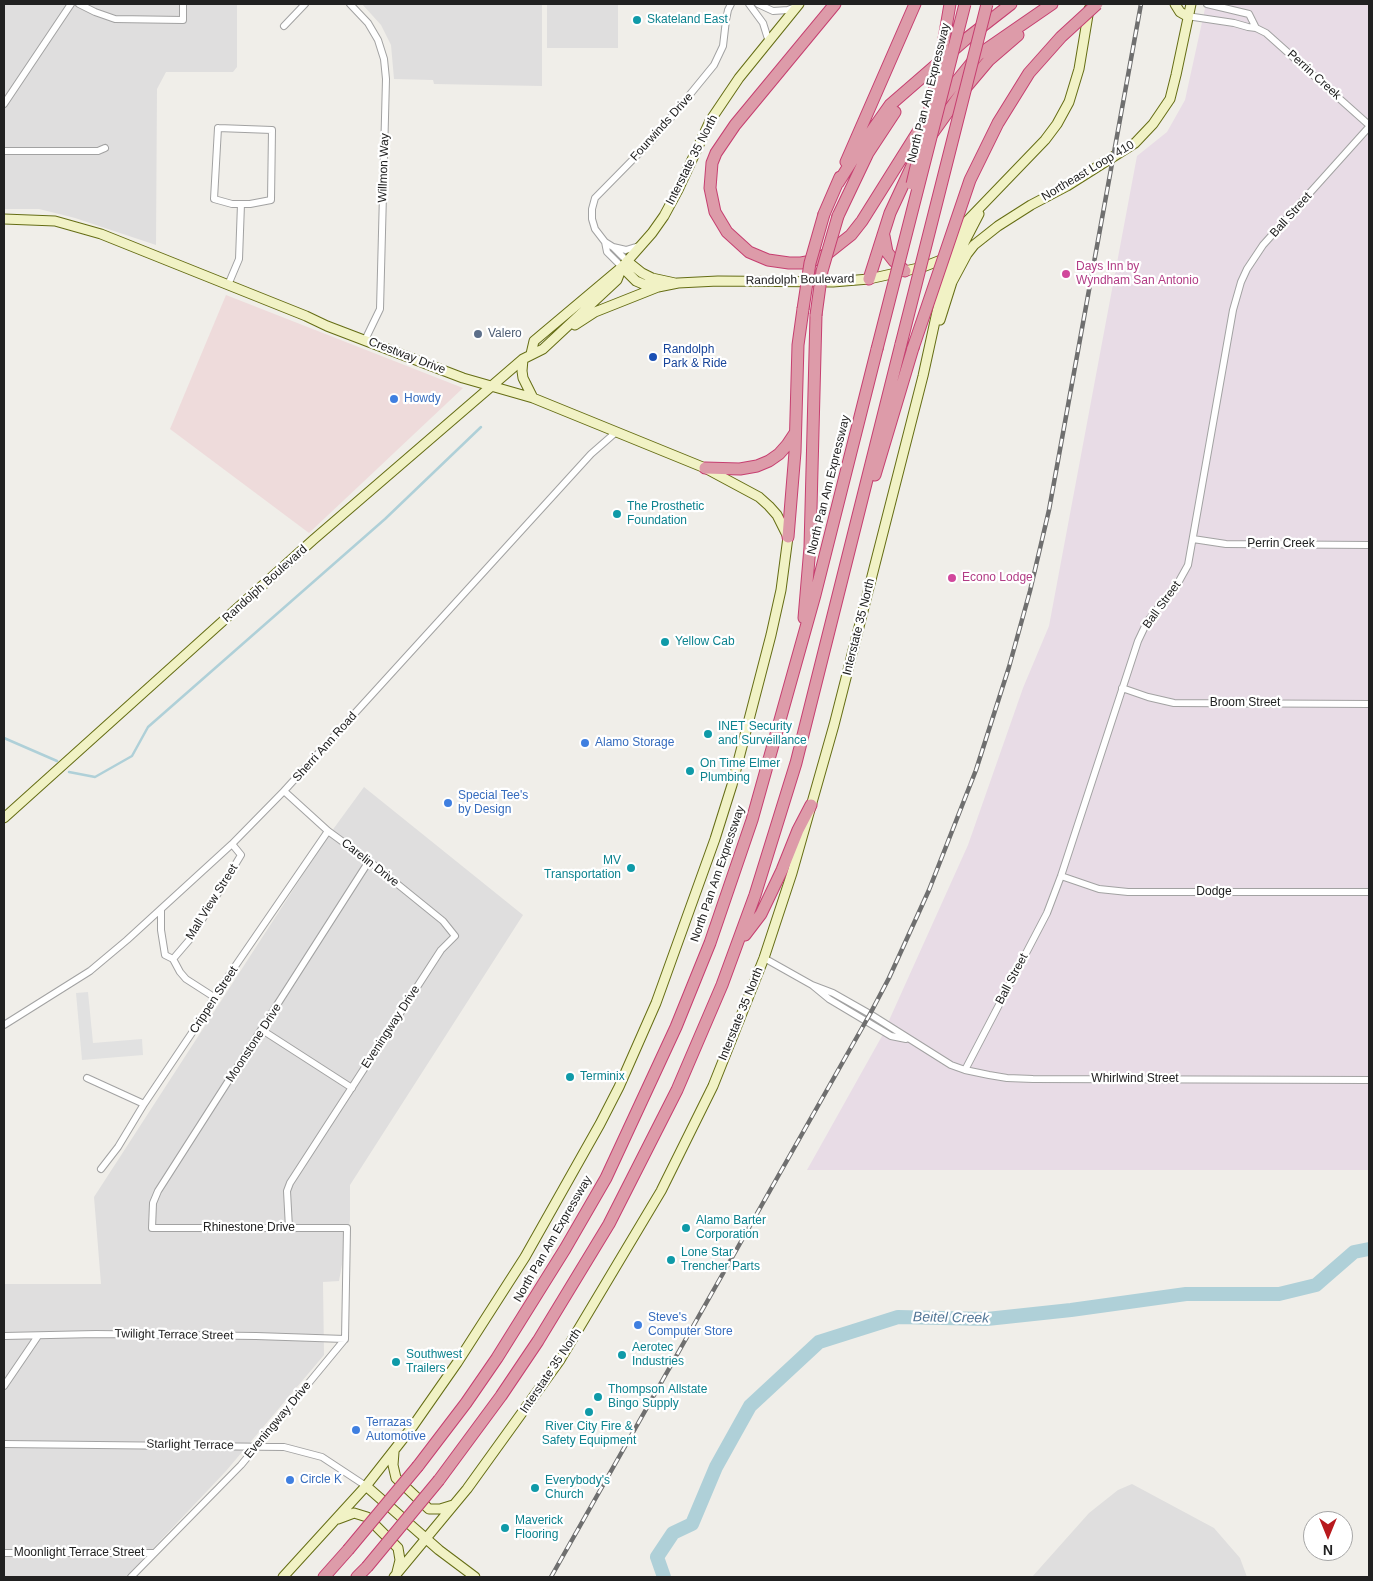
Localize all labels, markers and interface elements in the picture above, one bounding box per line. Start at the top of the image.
place label: Skateland East [647,13,728,27]
marker: Skateland East [631,14,643,26]
street label: North Pan Am Expressway [905,22,953,164]
street label: Perrin Creek [1284,47,1344,103]
street label: Fourwinds Drive [628,90,696,164]
street label: Interstate 35 North [663,112,721,208]
street label: Willmon Way [376,133,392,203]
street label: Northeast Loop 410 [1039,138,1137,204]
street label: Ball Street [1267,190,1315,240]
place label: Days Inn by Wyndham San Antonio [1076,260,1199,288]
marker: Days Inn by Wyndham San Antonio [1060,268,1072,280]
street label: Randolph Boulevard [746,272,854,288]
place label: Valero [488,327,522,341]
marker: Valero [472,328,484,340]
street label: Crestway Drive [366,335,448,377]
place label: Randolph Park & Ride [663,343,727,371]
marker: Randolph Park & Ride [647,351,659,363]
place label: Howdy [404,392,441,406]
marker: Howdy [388,393,400,405]
street label: North Pan Am Expressway [805,414,853,556]
place label: The Prosthetic Foundation [627,500,704,528]
marker: The Prosthetic Foundation [611,508,623,520]
street label: Perrin Creek [1247,537,1315,551]
street label: Randolph Boulevard [220,542,310,626]
place label: Econo Lodge [962,571,1033,585]
marker: Econo Lodge [946,572,958,584]
street label: Interstate 35 North [840,577,878,677]
street label: Ball Street [1140,578,1184,632]
place label: Yellow Cab [675,635,735,649]
marker: Yellow Cab [659,636,671,648]
street label: Broom Street [1210,696,1280,710]
street label: Sherri Ann Road [290,709,360,785]
place label: INET Security and Surveillance [718,720,807,748]
marker: INET Security and Surveillance [702,728,714,740]
place label: Alamo Storage [595,736,674,750]
marker: Alamo Storage [579,737,591,749]
place label: On Time Elmer Plumbing [700,757,780,785]
marker: On Time Elmer Plumbing [684,765,696,777]
place label: Special Tee's by Design [458,789,528,817]
marker: Special Tee's by Design [442,797,454,809]
street label: North Pan Am Expressway [688,804,748,944]
street label: Carelin Drive [338,836,402,890]
place label: MV Transportation [544,854,621,882]
street label: Mall View Street [183,862,241,942]
marker: MV Transportation [625,862,637,874]
street label: Dodge [1196,885,1232,899]
street label: Ball Street [993,951,1031,1007]
street label: Crippen Street [187,964,241,1036]
street label: Interstate 35 North [716,965,766,1063]
street label: Eveningway Drive [359,983,423,1071]
street label: Moonstone Drive [223,1001,285,1085]
place label: Terminix [580,1070,625,1084]
marker: Terminix [564,1071,576,1083]
street label: Whirlwind Street [1091,1072,1179,1086]
street label: North Pan Am Expressway [511,1173,595,1305]
place label: Alamo Barter Corporation [696,1214,766,1242]
street label: Rhinestone Drive [203,1221,295,1235]
marker: Alamo Barter Corporation [680,1222,692,1234]
place label: Lone Star Trencher Parts [681,1246,760,1274]
marker: Lone Star Trencher Parts [665,1254,677,1266]
water label: Beitel Creek [913,1309,989,1327]
place label: Steve's Computer Store [648,1311,733,1339]
marker: Steve's Computer Store [632,1319,644,1331]
street label: Interstate 35 North [517,1326,585,1416]
street label: Twilight Terrace Street [115,1327,233,1343]
place label: Aerotec Industries [632,1341,684,1369]
place label: Southwest Trailers [406,1348,462,1376]
marker: Aerotec Industries [616,1349,628,1361]
marker: Southwest Trailers [390,1356,402,1368]
street label: Eveningway Drive [242,1379,314,1461]
place label: Thompson Allstate Bingo Supply [608,1383,707,1411]
marker: Thompson Allstate Bingo Supply [592,1391,604,1403]
marker: River City Fire & Safety Equipment [583,1406,595,1418]
place label: Terrazas Automotive [366,1416,426,1444]
place label: River City Fire & Safety Equipment [542,1420,636,1448]
marker: Terrazas Automotive [350,1424,362,1436]
street label: Starlight Terrace [146,1437,234,1453]
place label: Circle K [300,1473,342,1487]
marker: Circle K [284,1474,296,1486]
place label: Everybody's Church [545,1474,610,1502]
marker: Everybody's Church [529,1482,541,1494]
north arrow [1303,1511,1353,1561]
place label: Maverick Flooring [515,1514,563,1542]
marker: Maverick Flooring [499,1522,511,1534]
text: N [1323,1542,1333,1558]
street label: Moonlight Terrace Street [14,1546,144,1560]

